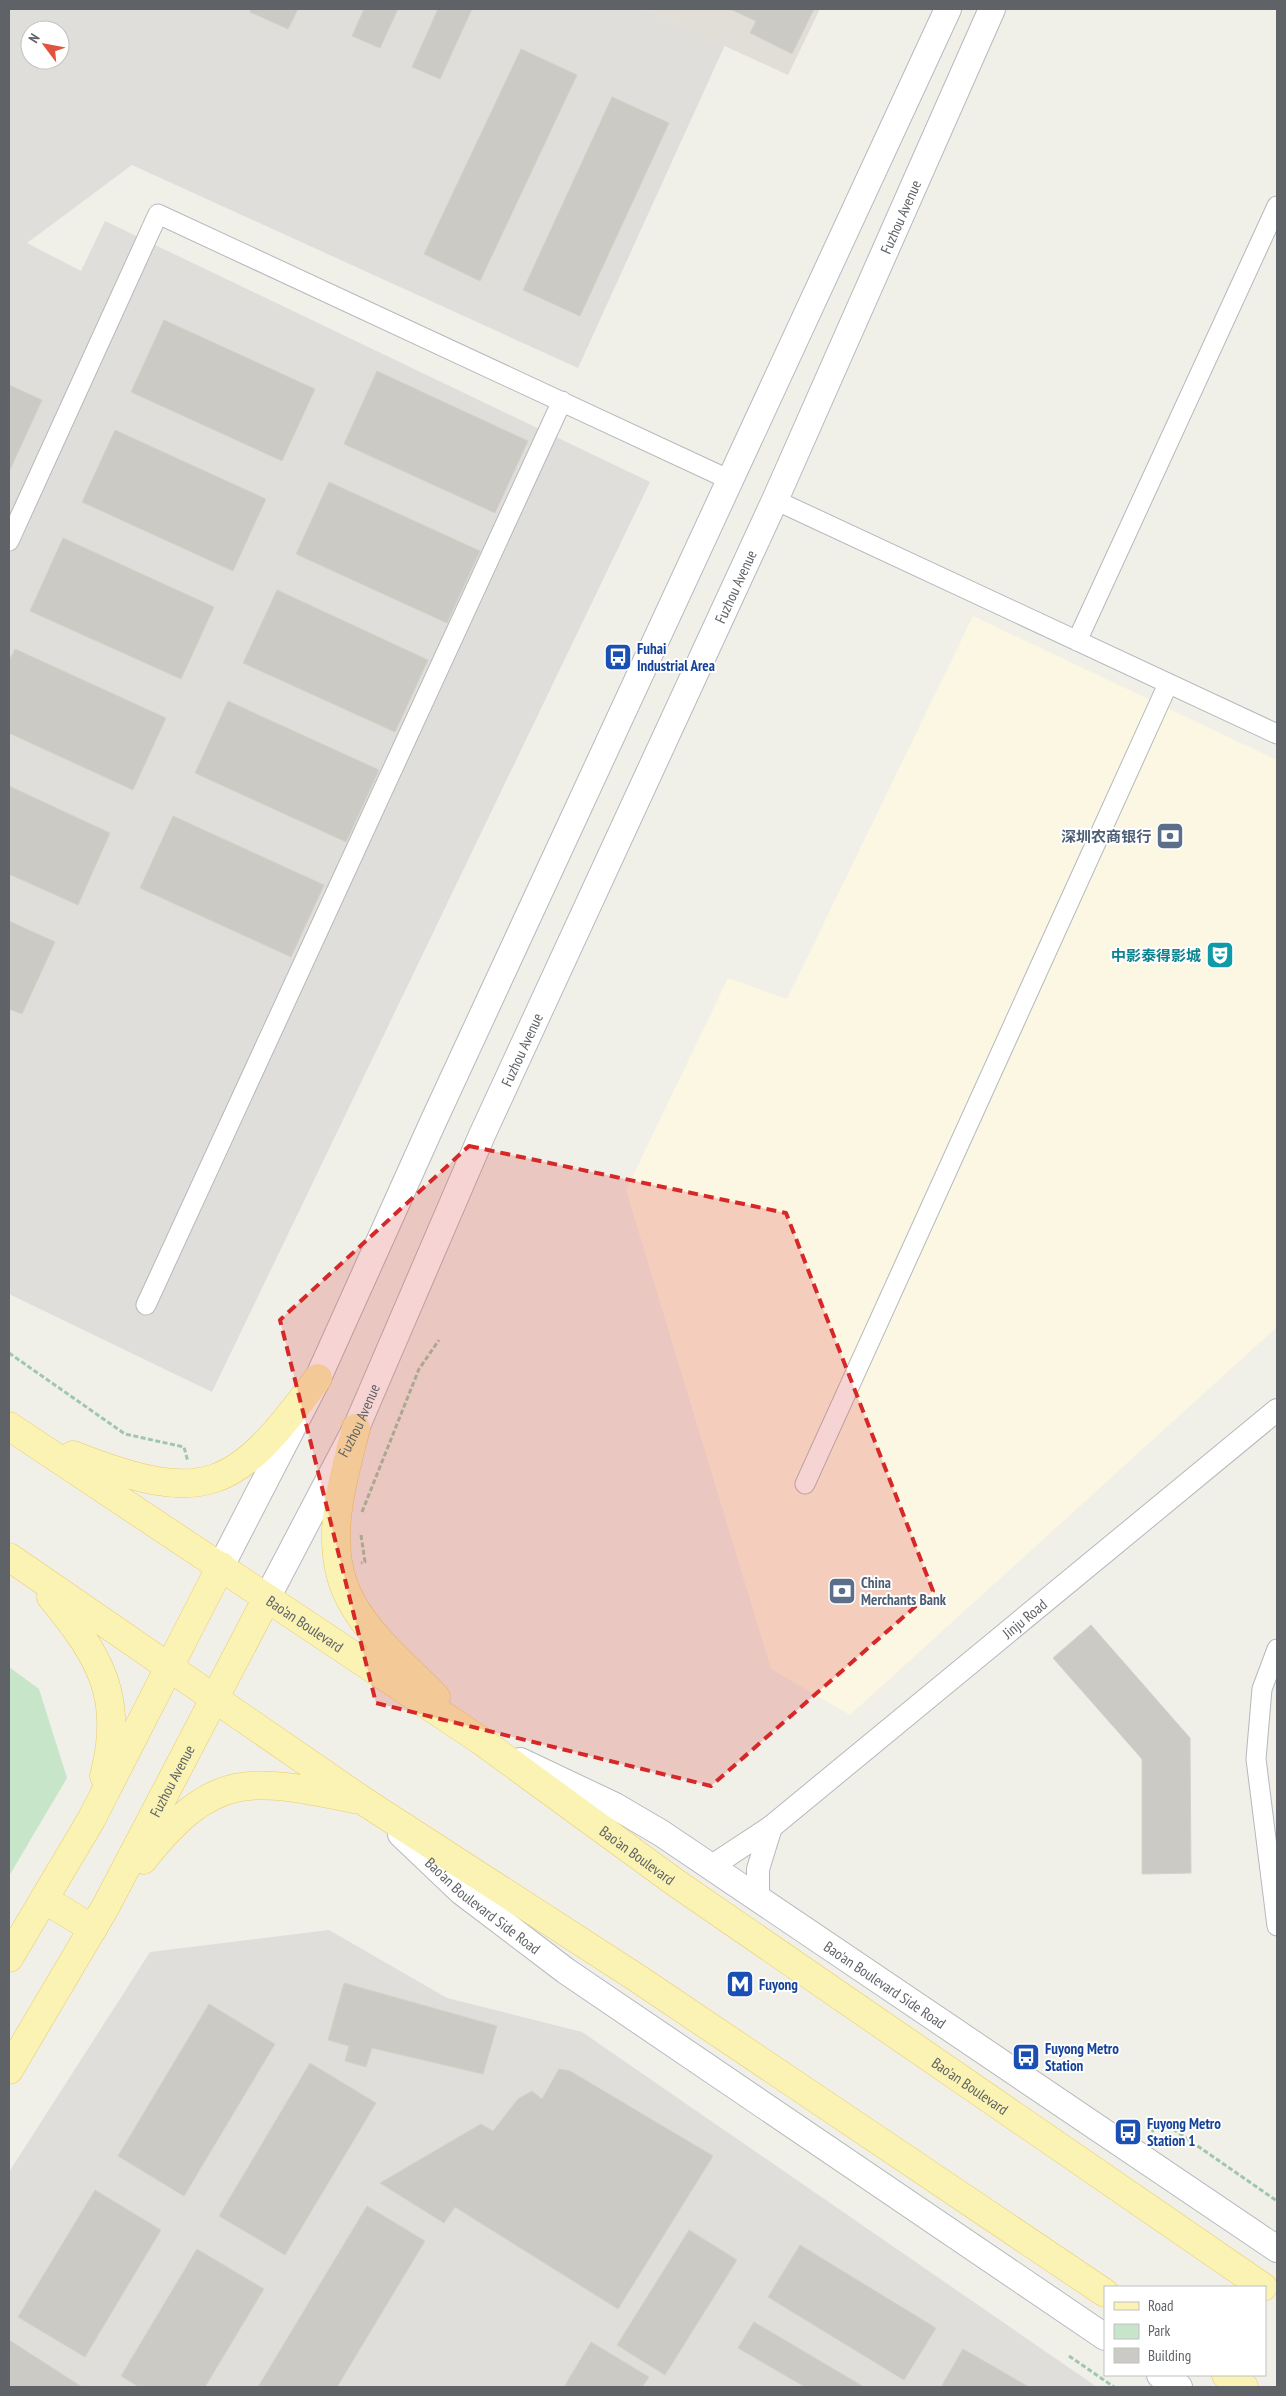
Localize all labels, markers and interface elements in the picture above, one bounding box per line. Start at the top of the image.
north arrow [20,20,70,70]
text: N [24,30,44,46]
street label: Fuzhou Avenue [876,177,925,256]
street label: Fuzhou Avenue [710,547,760,626]
place label: Fuhai Industrial Area [637,639,715,675]
bus stop icon: Fuhai Industrial Area [603,642,633,672]
bank icon: 深圳农商银行 [1155,821,1185,851]
place label: 深圳农商银行 [1061,827,1151,846]
theatre icon: 中影泰得影城 [1205,940,1235,970]
place label: 中影泰得影城 [1111,946,1201,965]
street label: Fuzhou Avenue [496,1010,547,1089]
street label: Fuzhou Avenue [333,1381,383,1460]
place label: China Merchants Bank [861,1573,947,1609]
bank icon: China Merchants Bank [827,1576,857,1606]
street label: Bao'an Boulevard [263,1591,347,1656]
street label: Jinju Road [997,1594,1050,1643]
street label: Fuzhou Avenue [145,1741,198,1820]
street label: Bao'an Boulevard [596,1821,679,1889]
street label: Bao'an Boulevard Side Road [422,1853,544,1958]
street label: Bao'an Boulevard Side Road [821,1937,950,2032]
metro station icon: Fuyong [725,1969,755,1999]
place label: Fuyong [759,1975,798,1994]
place label: Fuyong Metro Station [1045,2039,1119,2075]
bus stop icon: Fuyong Metro Station [1011,2042,1041,2072]
street label: Bao'an Boulevard [928,2053,1012,2119]
place label: Fuyong Metro Station 1 [1147,2114,1221,2150]
bus stop icon: Fuyong Metro Station 1 [1113,2117,1143,2147]
legend [1104,2286,1266,2376]
text: Road [1148,2296,1174,2315]
text: Park [1148,2321,1170,2340]
text: Building [1148,2346,1191,2365]

